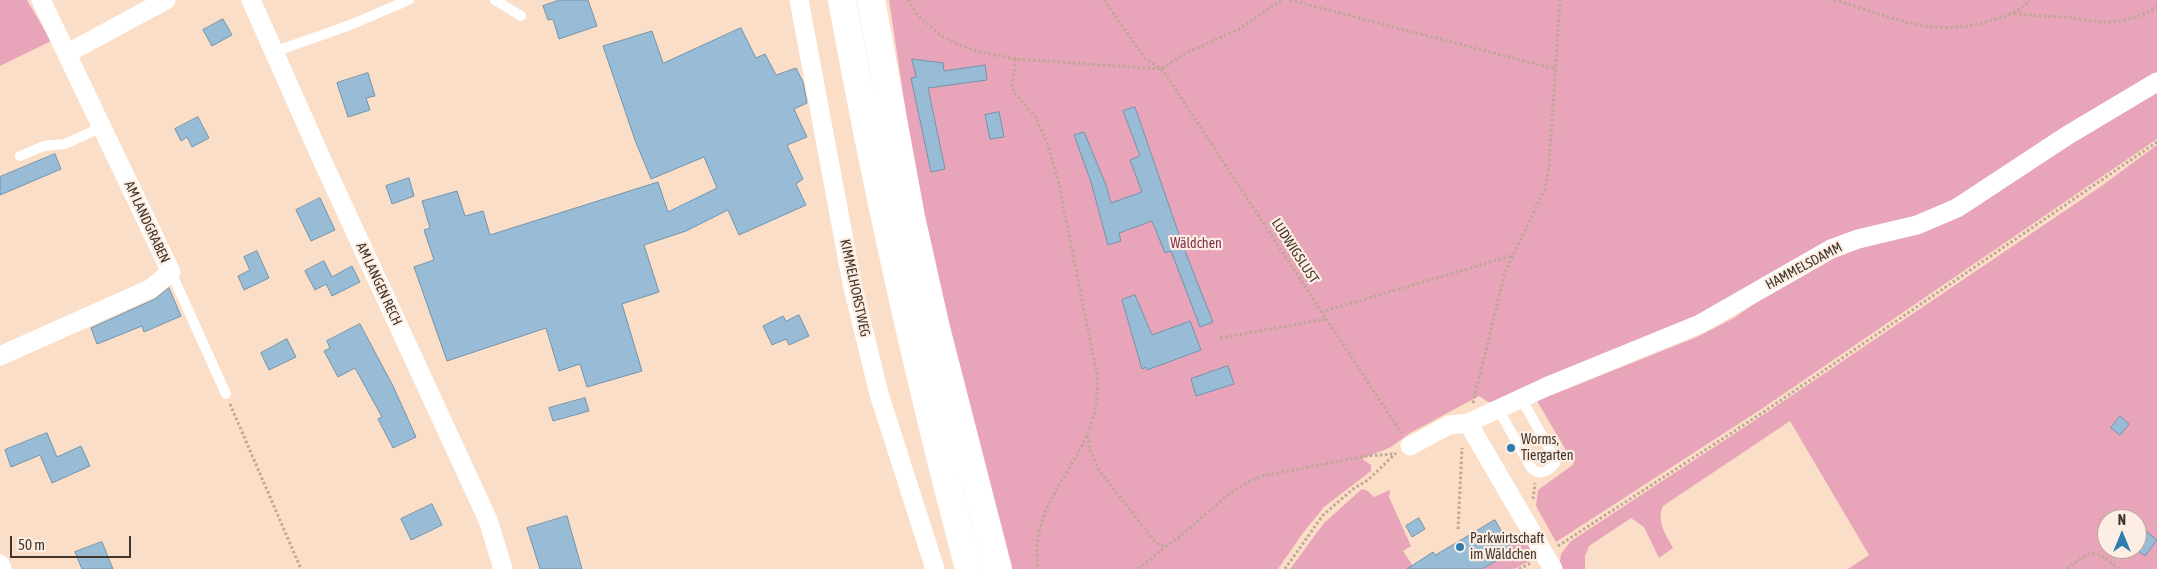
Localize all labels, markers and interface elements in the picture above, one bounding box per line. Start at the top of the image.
street label: AM LANDGRABEN [121,178,173,266]
street label: LUDWIGSLUST [1268,215,1322,287]
park label: Wäldchen [1170,236,1222,252]
street label: KIMMELHORSTWEG [836,238,874,338]
street label: HAMMELSDAMM [1763,239,1845,293]
street label: AM LANGEN RECH [352,240,406,328]
place label: Worms, Tiergarten [1521,432,1573,464]
marker: Worms, Tiergarten [1505,442,1517,454]
north arrow [2097,509,2147,559]
text: N [2118,512,2126,528]
scale bar [12,526,134,558]
place label: Parkwirtschaft im Wäldchen [1470,531,1544,564]
text: 50 m [18,536,45,553]
marker: Parkwirtschaft im Wäldchen [1454,541,1466,553]

